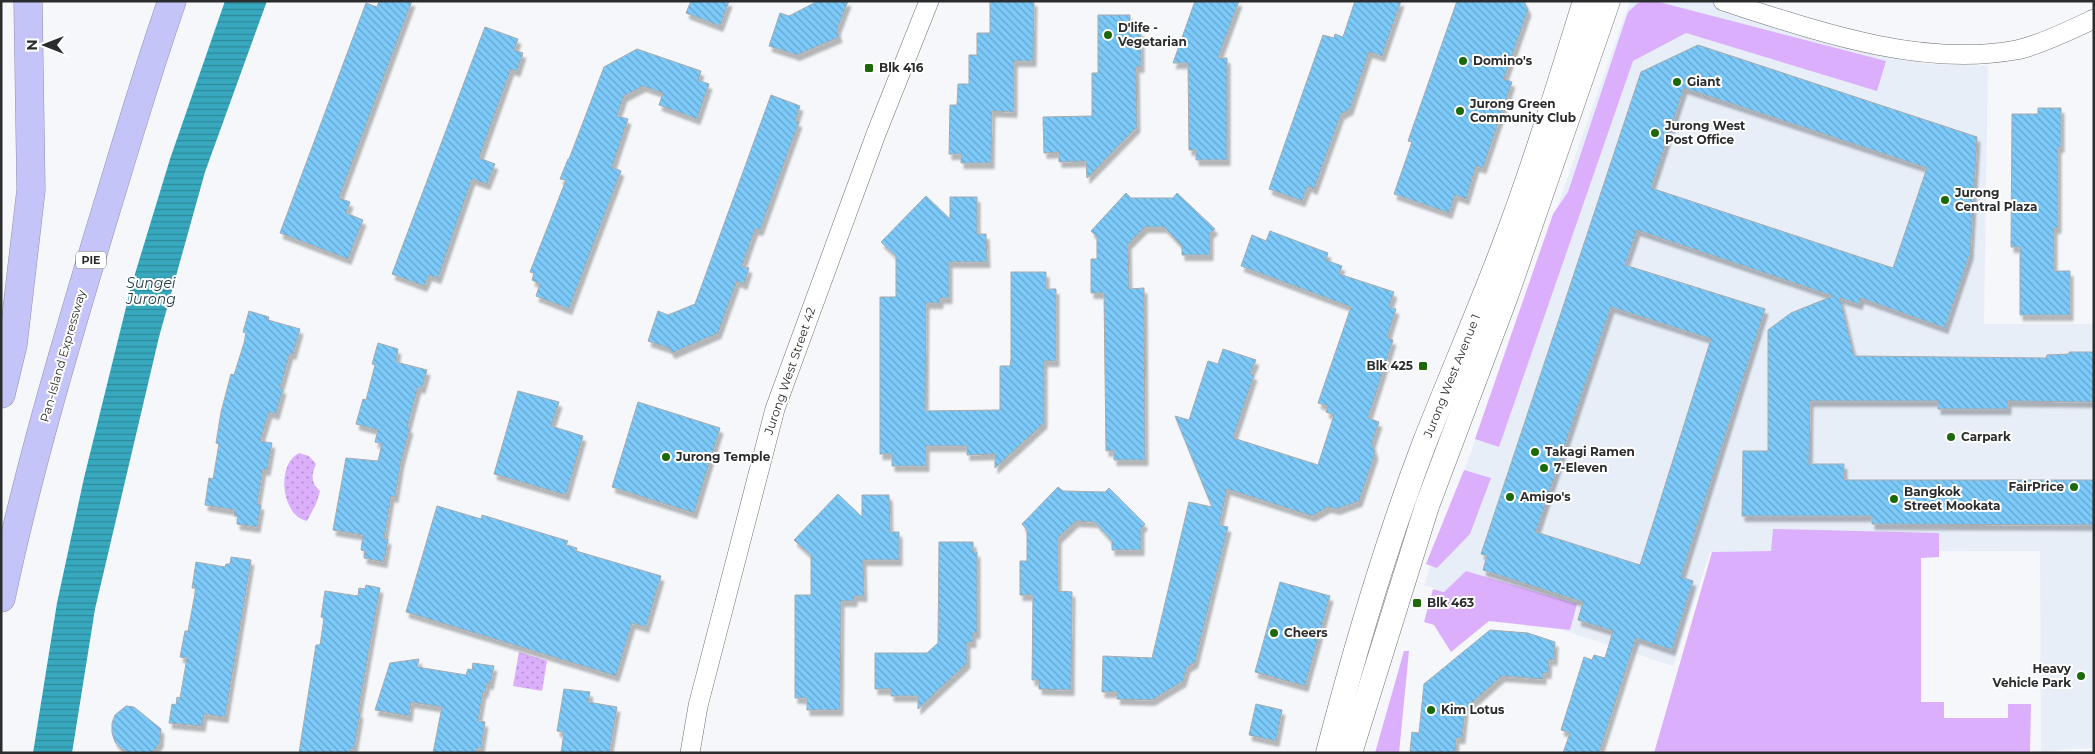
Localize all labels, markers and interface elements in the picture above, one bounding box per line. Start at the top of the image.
north arrow [20,20,70,70]
place label: D'life - Vegetarian [1117,20,1187,49]
marker: D'life - Vegetarian [1102,29,1114,41]
text: N [23,39,41,51]
place label: Domino's [1473,53,1533,68]
marker: Domino's [1457,55,1469,67]
place label: Blk 416 [879,60,924,75]
marker: Blk 416 [863,62,875,74]
place label: Giant [1687,74,1722,89]
marker: Giant [1671,76,1683,88]
place label: Jurong Green Community Club [1469,96,1576,125]
marker: Jurong Green Community Club [1454,105,1466,117]
place label: Jurong West Post Office [1664,118,1746,147]
marker: Jurong West Post Office [1649,127,1661,139]
place label: Jurong Central Plaza [1954,185,2037,214]
marker: Jurong Central Plaza [1939,194,1951,206]
road number: PIE [76,252,106,268]
water label: Sungei Jurong [125,274,176,308]
street label: Pan-Island Expressway [36,287,89,424]
street label: Jurong West Street 42 [760,305,818,437]
street label: Jurong West Avenue 1 [1419,312,1483,441]
place label: Blk 425 [1366,358,1413,373]
marker: Blk 425 [1417,360,1429,372]
place label: Carpark [1961,429,2011,444]
marker: Carpark [1945,431,1957,443]
place label: Takagi Ramen [1545,444,1635,459]
marker: Takagi Ramen [1529,446,1541,458]
place label: Jurong Temple [675,449,771,464]
marker: Jurong Temple [660,451,672,463]
place label: 7-Eleven [1554,460,1607,475]
marker: 7-Eleven [1538,462,1550,474]
place label: FairPrice [2008,479,2064,494]
marker: FairPrice [2068,481,2080,493]
place label: Bangkok Street Mookata [1904,484,2000,513]
place label: Amigo's [1519,489,1571,504]
marker: Amigo's [1504,491,1516,503]
marker: Bangkok Street Mookata [1888,493,1900,505]
place label: Blk 463 [1427,595,1474,610]
marker: Blk 463 [1411,597,1423,609]
place label: Cheers [1284,625,1328,640]
marker: Cheers [1268,627,1280,639]
place label: Heavy Vehicle Park [1992,661,2072,690]
marker: Heavy Vehicle Park [2075,670,2087,682]
place label: Kim Lotus [1441,702,1505,717]
marker: Kim Lotus [1425,704,1437,716]

